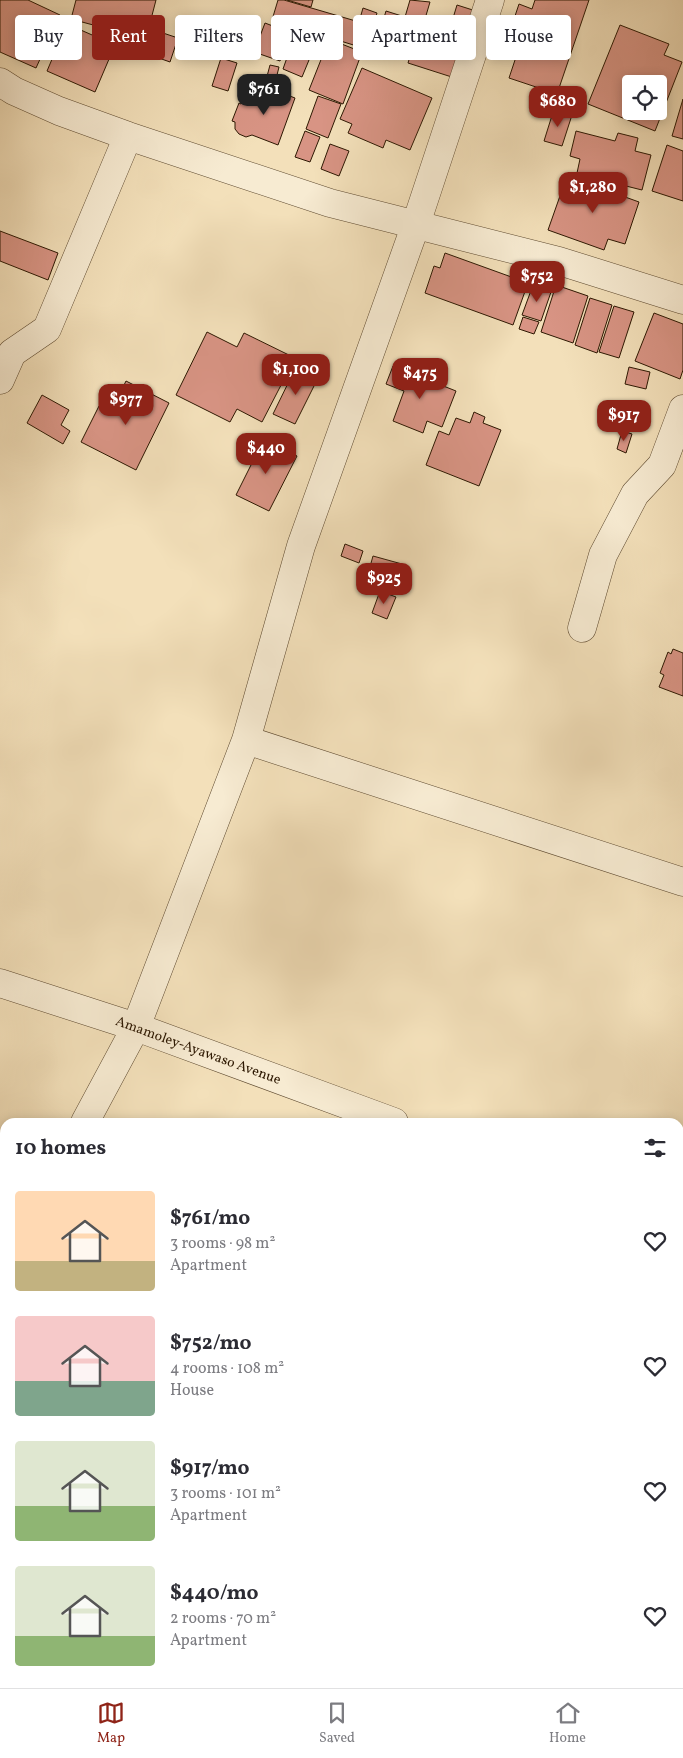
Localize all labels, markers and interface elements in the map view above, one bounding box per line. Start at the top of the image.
chip: Buy [15,15,82,60]
chip: Rent [92,15,165,60]
chip: Filters [175,15,261,60]
chip: New [271,15,343,60]
chip: Apartment [353,15,476,60]
chip: House [486,15,571,60]
pin: $761 [234,74,294,116]
map controls [622,75,667,120]
button: locate [622,75,667,120]
text: $761 [248,79,280,101]
pin: $680 [528,86,588,128]
text: $680 [540,91,576,113]
pin: $1,280 [552,172,634,214]
text: $1,280 [570,177,616,199]
pin: $752 [507,260,567,303]
text: $752 [521,266,553,288]
pin: $1,100 [255,354,337,396]
pin: $475 [390,358,450,400]
text: $1,100 [273,359,319,381]
text: $475 [403,363,437,385]
pin: $977 [96,384,156,426]
text: $977 [109,389,143,411]
pin: $917 [594,400,654,442]
text: $917 [608,405,640,427]
pin: $440 [236,432,296,475]
text: $440 [247,438,285,460]
pin: $925 [354,562,414,605]
text: $925 [367,568,401,590]
street label: Amamoley-Ayawaso Avenue [113,1012,284,1090]
text: 10 homes [15,1134,106,1163]
icon: filters [641,1134,669,1162]
text: $761/mo [170,1204,250,1233]
icon: home [55,1211,115,1271]
icon: heart [641,1227,669,1255]
text: 3 rooms · 98 m² [170,1233,275,1255]
text: Apartment [170,1255,247,1277]
text: $752/mo [170,1329,252,1358]
icon: home [55,1336,115,1396]
icon: heart [641,1352,669,1380]
text: 4 rooms · 108 m² [170,1358,284,1380]
text: House [170,1380,214,1402]
text: $917/mo [170,1454,250,1483]
icon: home [55,1461,115,1521]
icon: heart [641,1477,669,1505]
text: 3 rooms · 101 m² [170,1483,281,1505]
text: Apartment [170,1505,247,1527]
text: $440/mo [170,1579,258,1608]
icon: home [55,1586,115,1646]
icon: heart [641,1602,669,1630]
text: 2 rooms · 70 m² [170,1608,276,1630]
text: Apartment [170,1630,247,1652]
tab: Map [97,1699,125,1748]
tab: Saved [319,1699,355,1748]
tab: Home [549,1699,586,1748]

